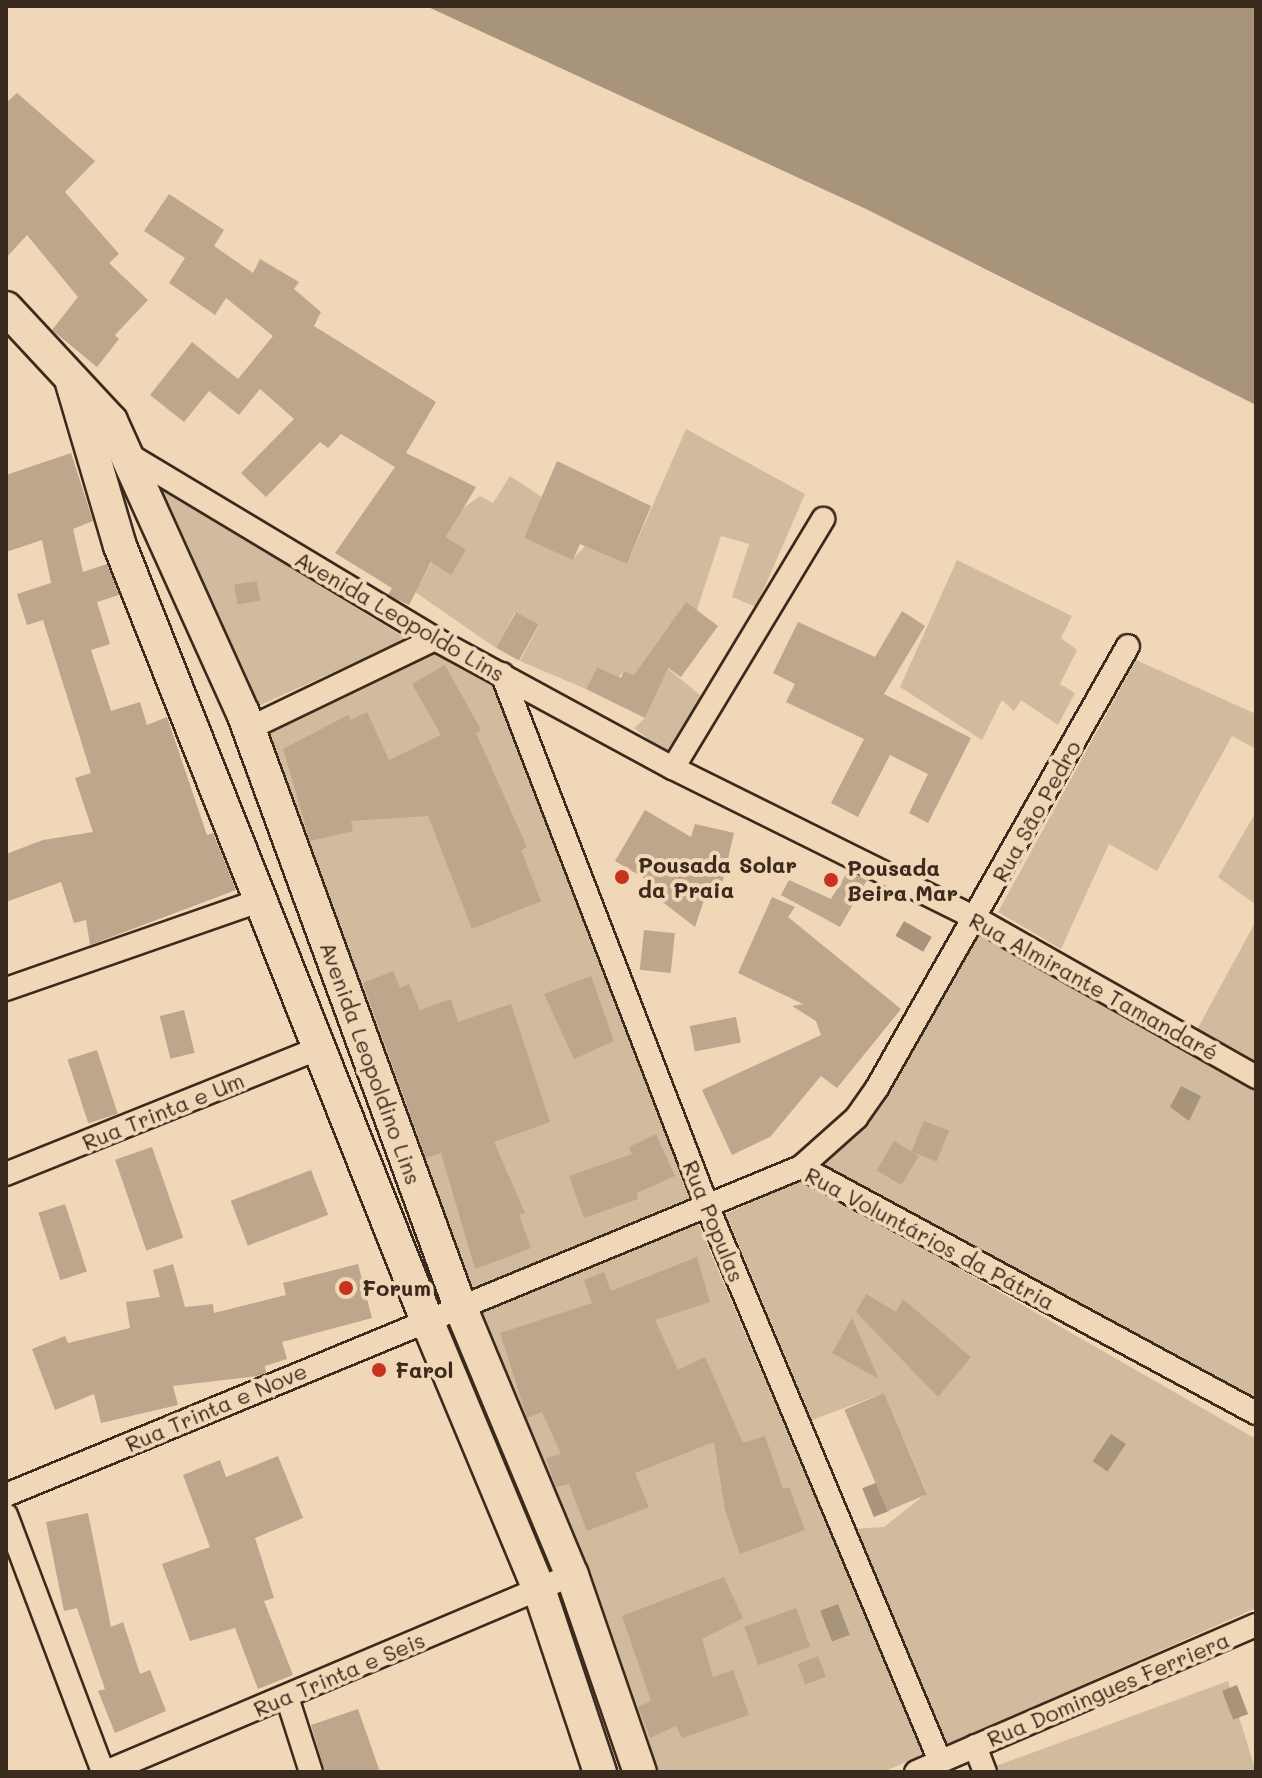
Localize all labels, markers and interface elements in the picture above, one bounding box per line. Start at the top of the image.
street label: Avenida Leopoldo Lins [291,545,509,687]
street label: Rua São Pedro [986,735,1086,887]
place label: Pousada Solar da Praia [638,851,797,902]
place label: Pousada Beira Mar [847,854,958,906]
marker: Pousada Solar da Praia [613,868,631,886]
marker: Pousada Beira Mar [822,871,840,889]
street label: Rua Almirante Tamandaré [965,906,1223,1066]
street label: Avenida Leopoldino Lins [315,938,427,1188]
street label: Rua Trinta e Um [78,1066,248,1156]
street label: Rua Populas [678,1156,750,1286]
street label: Rua Voluntários da Pátria [801,1161,1059,1315]
place label: Forum [362,1275,431,1301]
marker: Forum [337,1279,355,1297]
street label: Rua Trinta e Nove [121,1357,311,1457]
place label: Farol [395,1357,453,1383]
marker: Farol [370,1361,388,1379]
street label: Rua Trinta e Seis [249,1626,429,1722]
street label: Rua Domingues Ferriera [983,1626,1233,1752]

